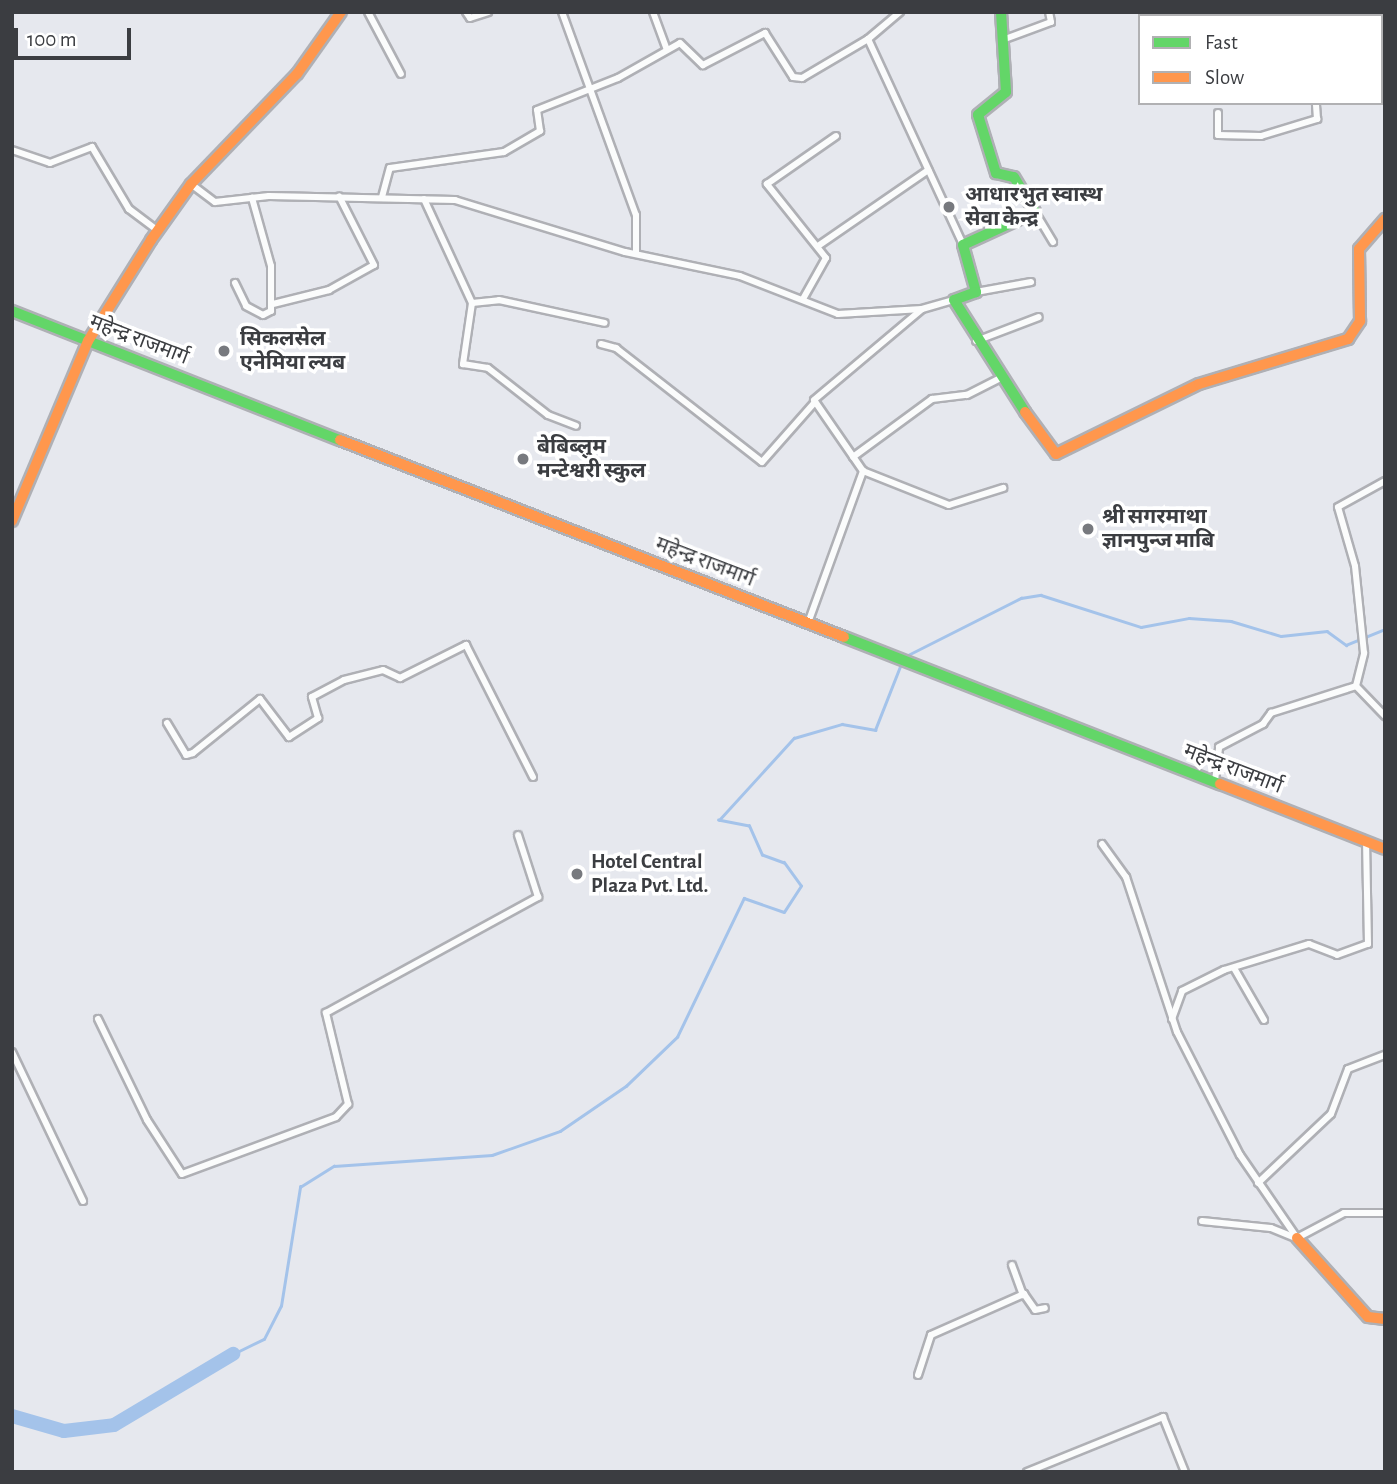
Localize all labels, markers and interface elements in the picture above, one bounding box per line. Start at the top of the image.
scale bar [18,14,135,58]
legend [1138,14,1383,105]
text: 100 m [27,29,77,50]
text: Fast [1205,32,1238,53]
text: Slow [1205,67,1244,88]
place label: आधारभुत स्वास्थ सेवा केन्द्र [965,182,1102,232]
marker: आधारभुत स्वास्थ सेवा केन्द्र [939,197,959,217]
street label: महेन्द्र राजमार्ग [86,310,192,370]
place label: सिकलसेल एनेमिया ल्यब [240,326,345,376]
marker: सिकलसेल एनेमिया ल्यब [214,341,234,361]
place label: बेबिब्लुम मन्टेश्वरी स्कुल [537,434,646,484]
marker: बेबिब्लुम मन्टेश्वरी स्कुल [515,451,531,467]
place label: श्री सगरमाथा ज्ञानपुन्ज माबि [1102,504,1214,554]
marker: श्री सगरमाथा ज्ञानपुन्ज माबि [1080,521,1096,537]
street label: महेन्द्र राजमार्ग [652,532,758,592]
street label: महेन्द्र राजमार्ग [1180,739,1286,799]
place label: Hotel Central Plaza Pvt. Ltd. [591,849,708,899]
marker: Hotel Central Plaza Pvt. Ltd. [569,866,585,882]

